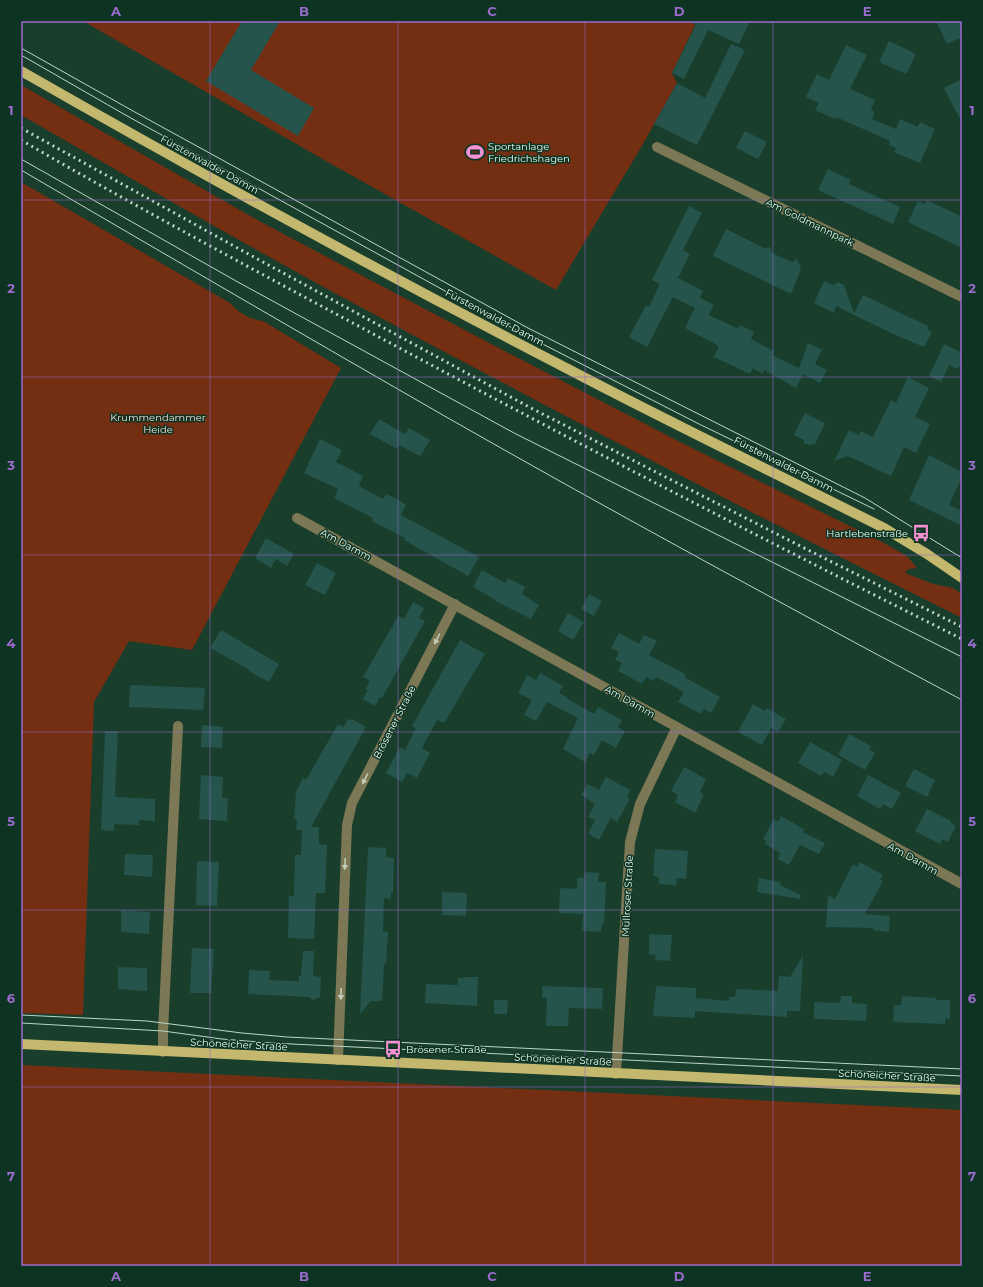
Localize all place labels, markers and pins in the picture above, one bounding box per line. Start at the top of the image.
place label: Sportanlage Friedrichshagen [488,140,570,165]
sports icon: Sportanlage Friedrichshagen [465,142,485,162]
bus stop icon: Hartlebenstraße [911,523,931,543]
place label: Hartlebenstraße [826,527,908,540]
bus stop icon: Brösener Straße [383,1039,403,1059]
place label: Brösener Straße [406,1043,486,1056]

